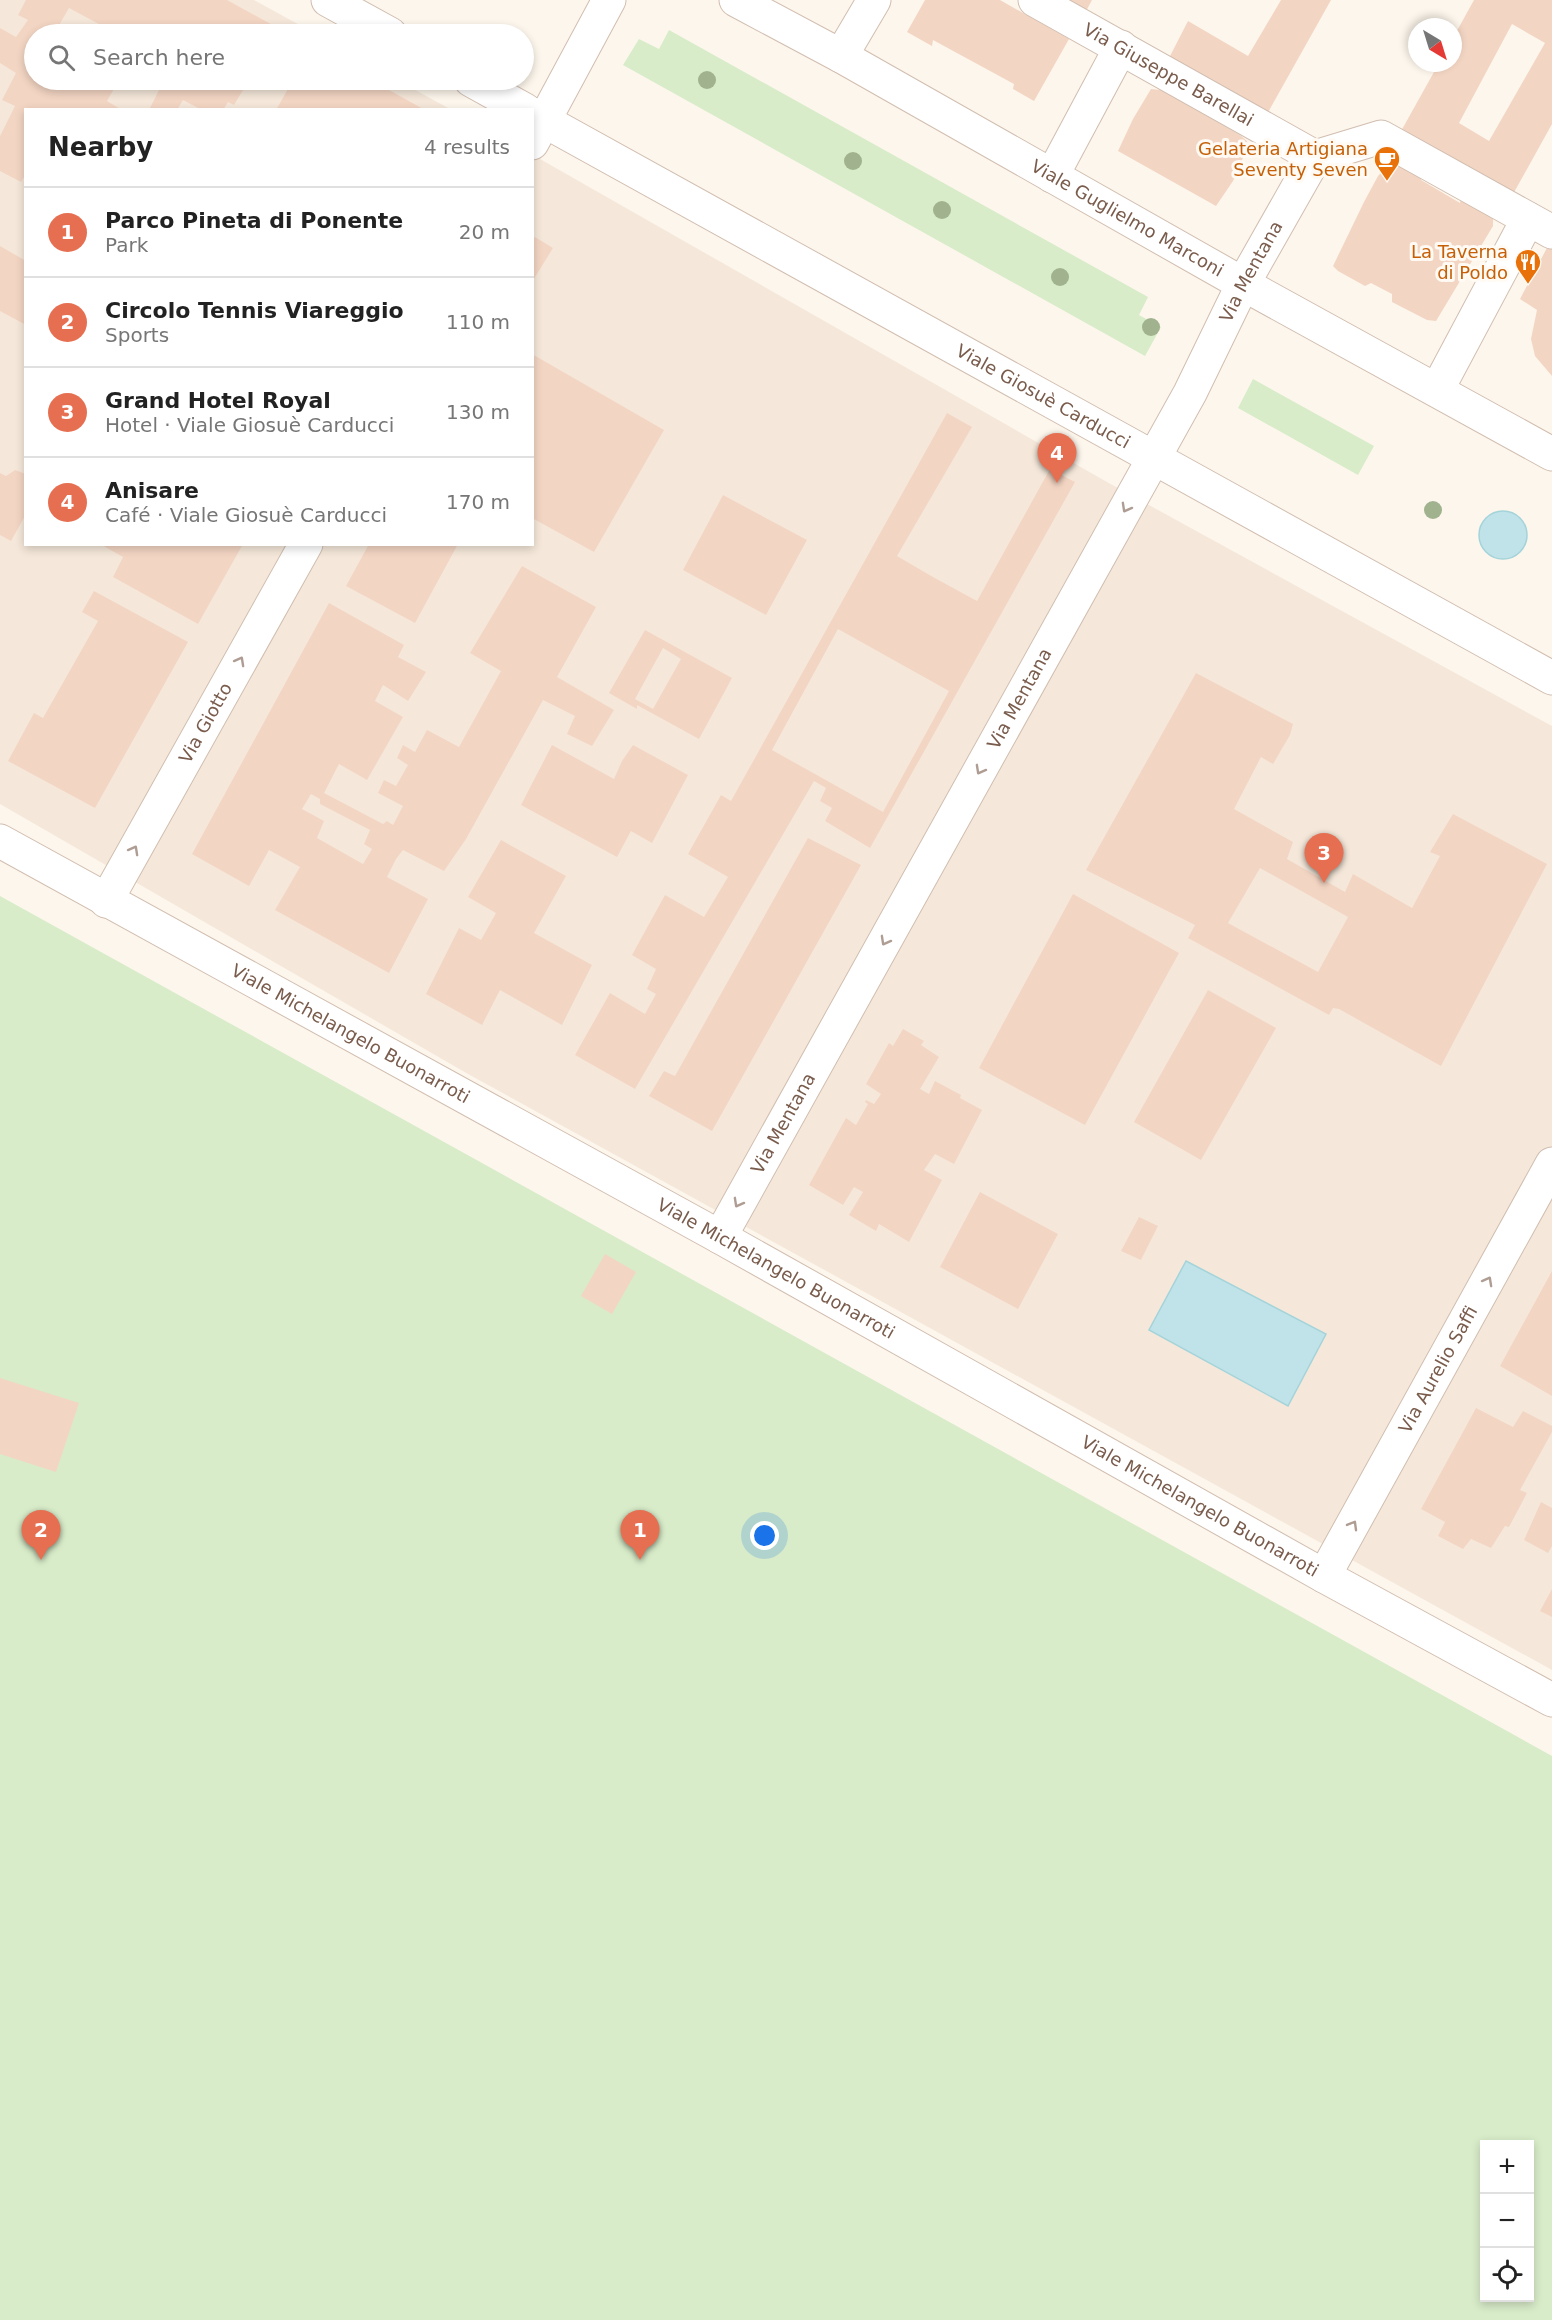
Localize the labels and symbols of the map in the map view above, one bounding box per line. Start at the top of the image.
street label: Via Giuseppe Barellai [1080,18,1257,130]
north arrow [1408,18,1462,72]
place label: Gelateria Artigiana Seventy Seven [1198,138,1368,180]
cafe icon: Gelateria Artigiana Seventy Seven [1372,144,1402,182]
street label: Viale Guglielmo Marconi [1027,155,1227,281]
street label: Via Mentana [1215,217,1287,326]
place label: La Taverna di Poldo [1411,241,1508,283]
restaurant icon: La Taverna di Poldo [1513,247,1543,285]
street label: Viale Giosuè Carducci [953,340,1134,453]
pin: 4 [1038,434,1076,483]
one-way arrow [1122,502,1133,513]
street label: Via Mentana [983,644,1056,753]
one-way arrow [233,657,244,668]
street label: Via Giotto [174,679,236,767]
one-way arrow [976,764,987,775]
pin: 3 [1304,834,1344,883]
one-way arrow [127,846,138,856]
one-way arrow [881,934,892,945]
street label: Viale Michelangelo Buonarroti [228,959,474,1107]
street label: Via Mentana [746,1069,819,1177]
street label: Viale Michelangelo Buonarroti [654,1194,899,1343]
one-way arrow [734,1196,746,1207]
one-way arrow [1480,1276,1492,1287]
street label: Via Aurelio Saffi [1394,1302,1481,1437]
street label: Viale Michelangelo Buonarroti [1078,1431,1323,1581]
pin: 2 [22,1510,60,1560]
pin: 1 [620,1510,660,1560]
your location [750,1521,779,1550]
one-way arrow [1345,1521,1357,1531]

